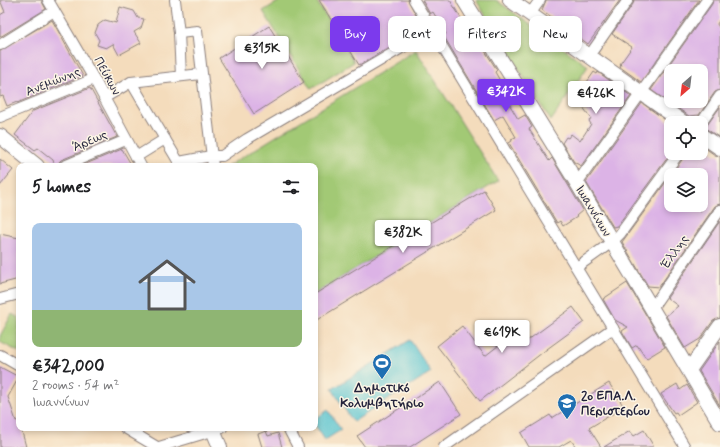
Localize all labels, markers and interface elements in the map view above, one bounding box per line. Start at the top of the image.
chip: Buy [330,16,380,52]
chip: Rent [388,16,446,52]
chip: Filters [454,16,521,52]
chip: New [529,16,582,52]
pin: €315K [234,36,290,70]
text: €315K [244,40,280,57]
street label: Πεύκων [89,54,125,99]
street label: Ανεμώνης [23,63,83,101]
north arrow [664,64,708,108]
map controls [664,64,708,212]
pin: €342K [478,79,534,113]
pin: €426K [568,81,624,115]
text: €342K [486,83,526,100]
text: €426K [577,85,615,102]
button: locate [664,116,708,160]
street label: Άρεως [70,126,110,156]
button: layers [664,168,708,212]
text: 5 homes [32,176,91,198]
icon: filters [280,176,302,198]
street label: Ιωαννίνων [571,182,615,240]
pin: €382K [375,220,431,254]
text: €382K [384,224,422,241]
street label: Έλλης [657,231,693,272]
icon: home [131,249,203,321]
pin: €619K [474,320,530,354]
text: €619K [484,324,520,341]
sports icon: Δημοτικό Κολυμβητήριο [371,352,393,380]
text: €342,000 [32,355,104,377]
text: 2 rooms · 54 m² [32,377,119,394]
place label: Δημοτικό Κολυμβητήριο [340,380,424,412]
place label: 2ο ΕΠΑ.Λ. Περιστερίου [581,388,650,420]
school or university icon: 2ο ΕΠΑ.Λ. Περιστερίου [556,392,578,420]
text: Ιωαννίνων [32,394,89,411]

